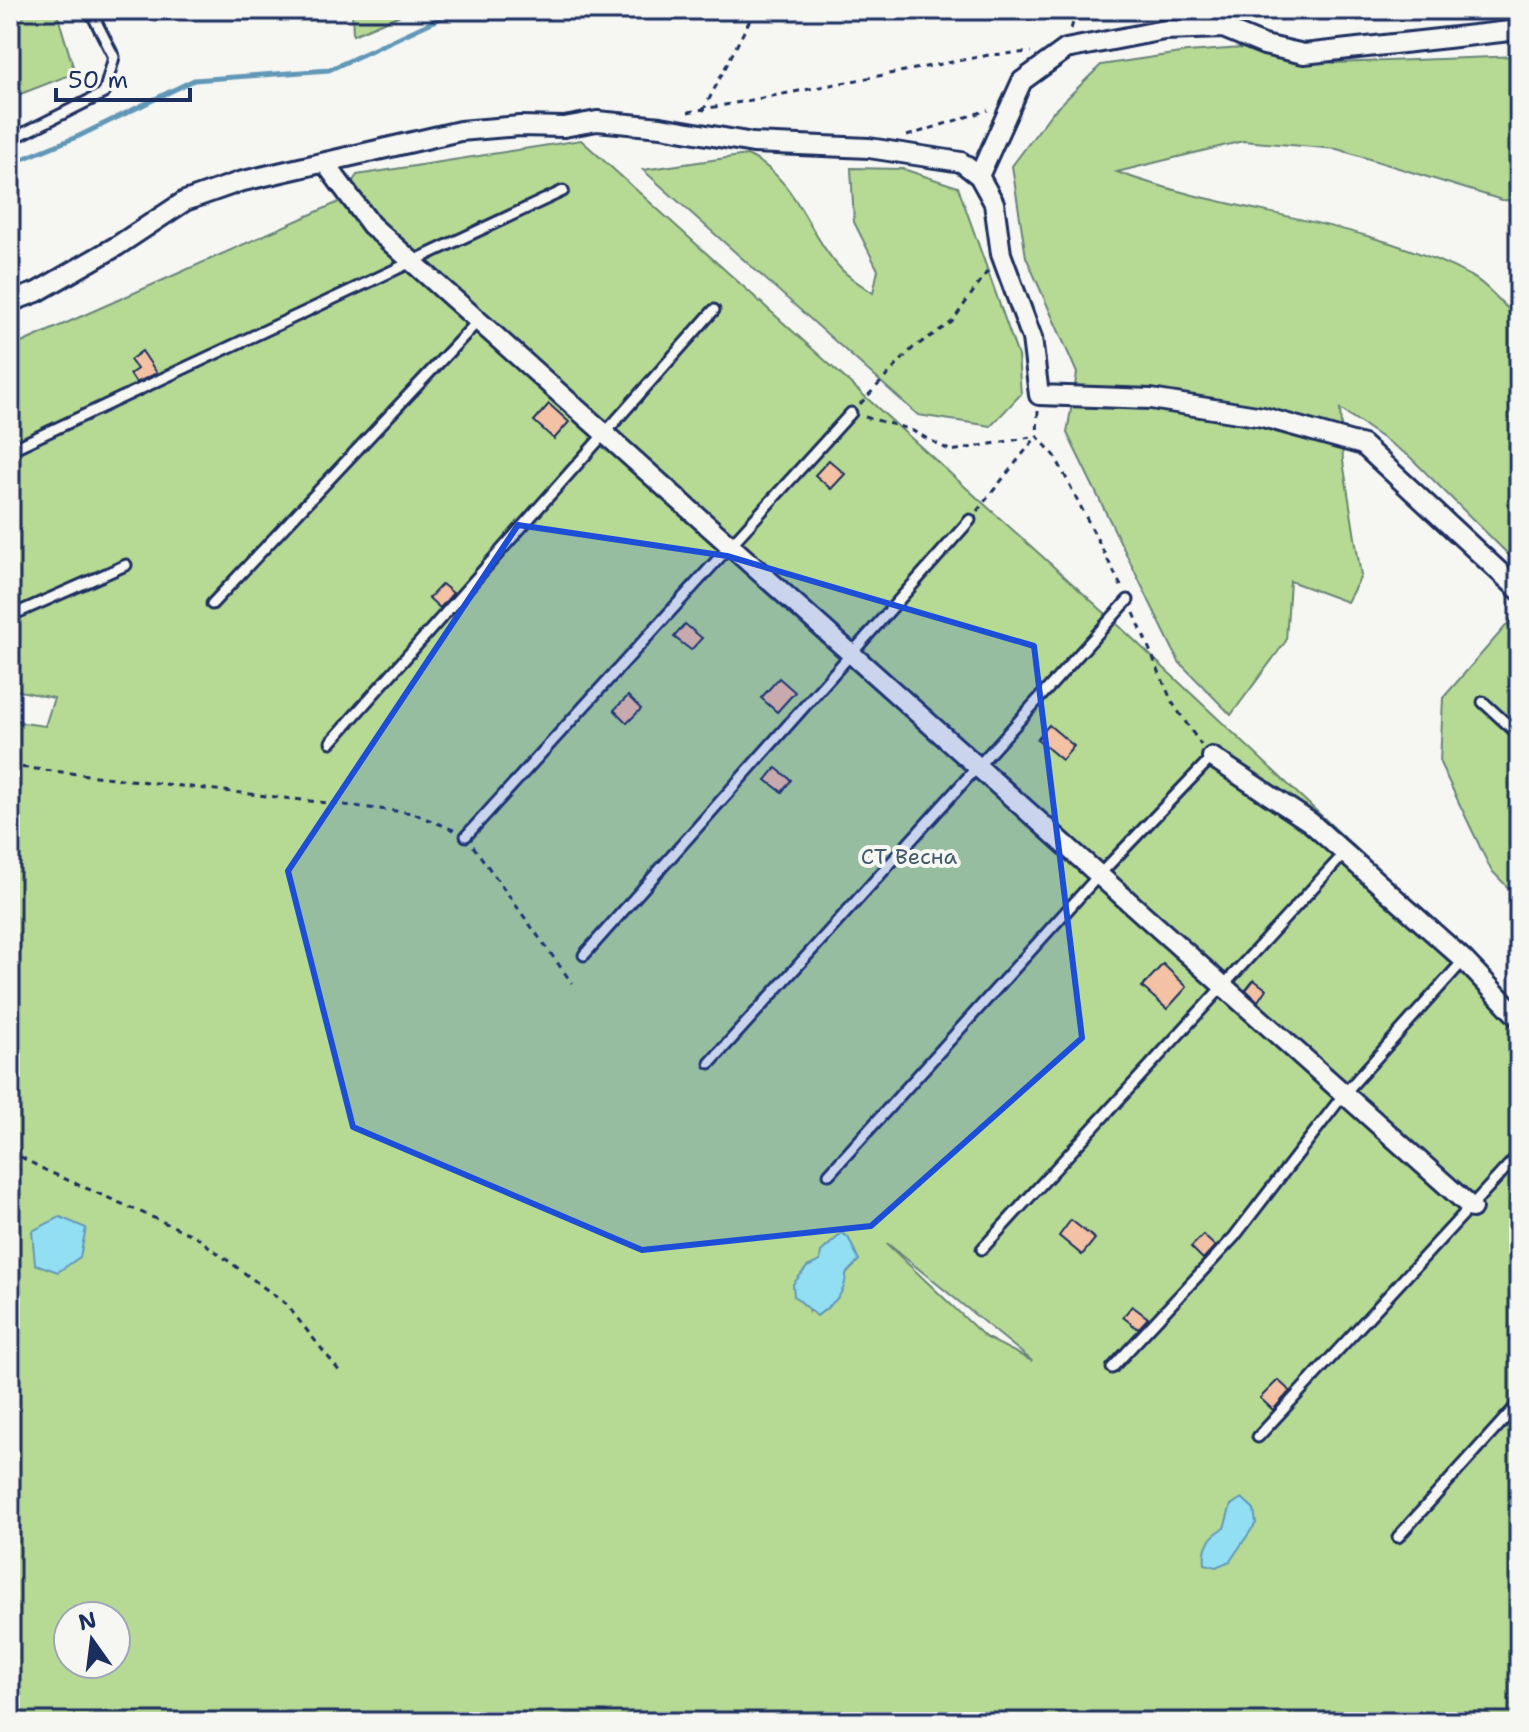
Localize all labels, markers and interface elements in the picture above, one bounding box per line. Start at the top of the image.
scale bar [56,52,190,102]
text: 50 m [68,64,128,96]
park label: СТ Весна [861,842,958,871]
north arrow [52,1600,132,1680]
text: N [75,1605,99,1637]

